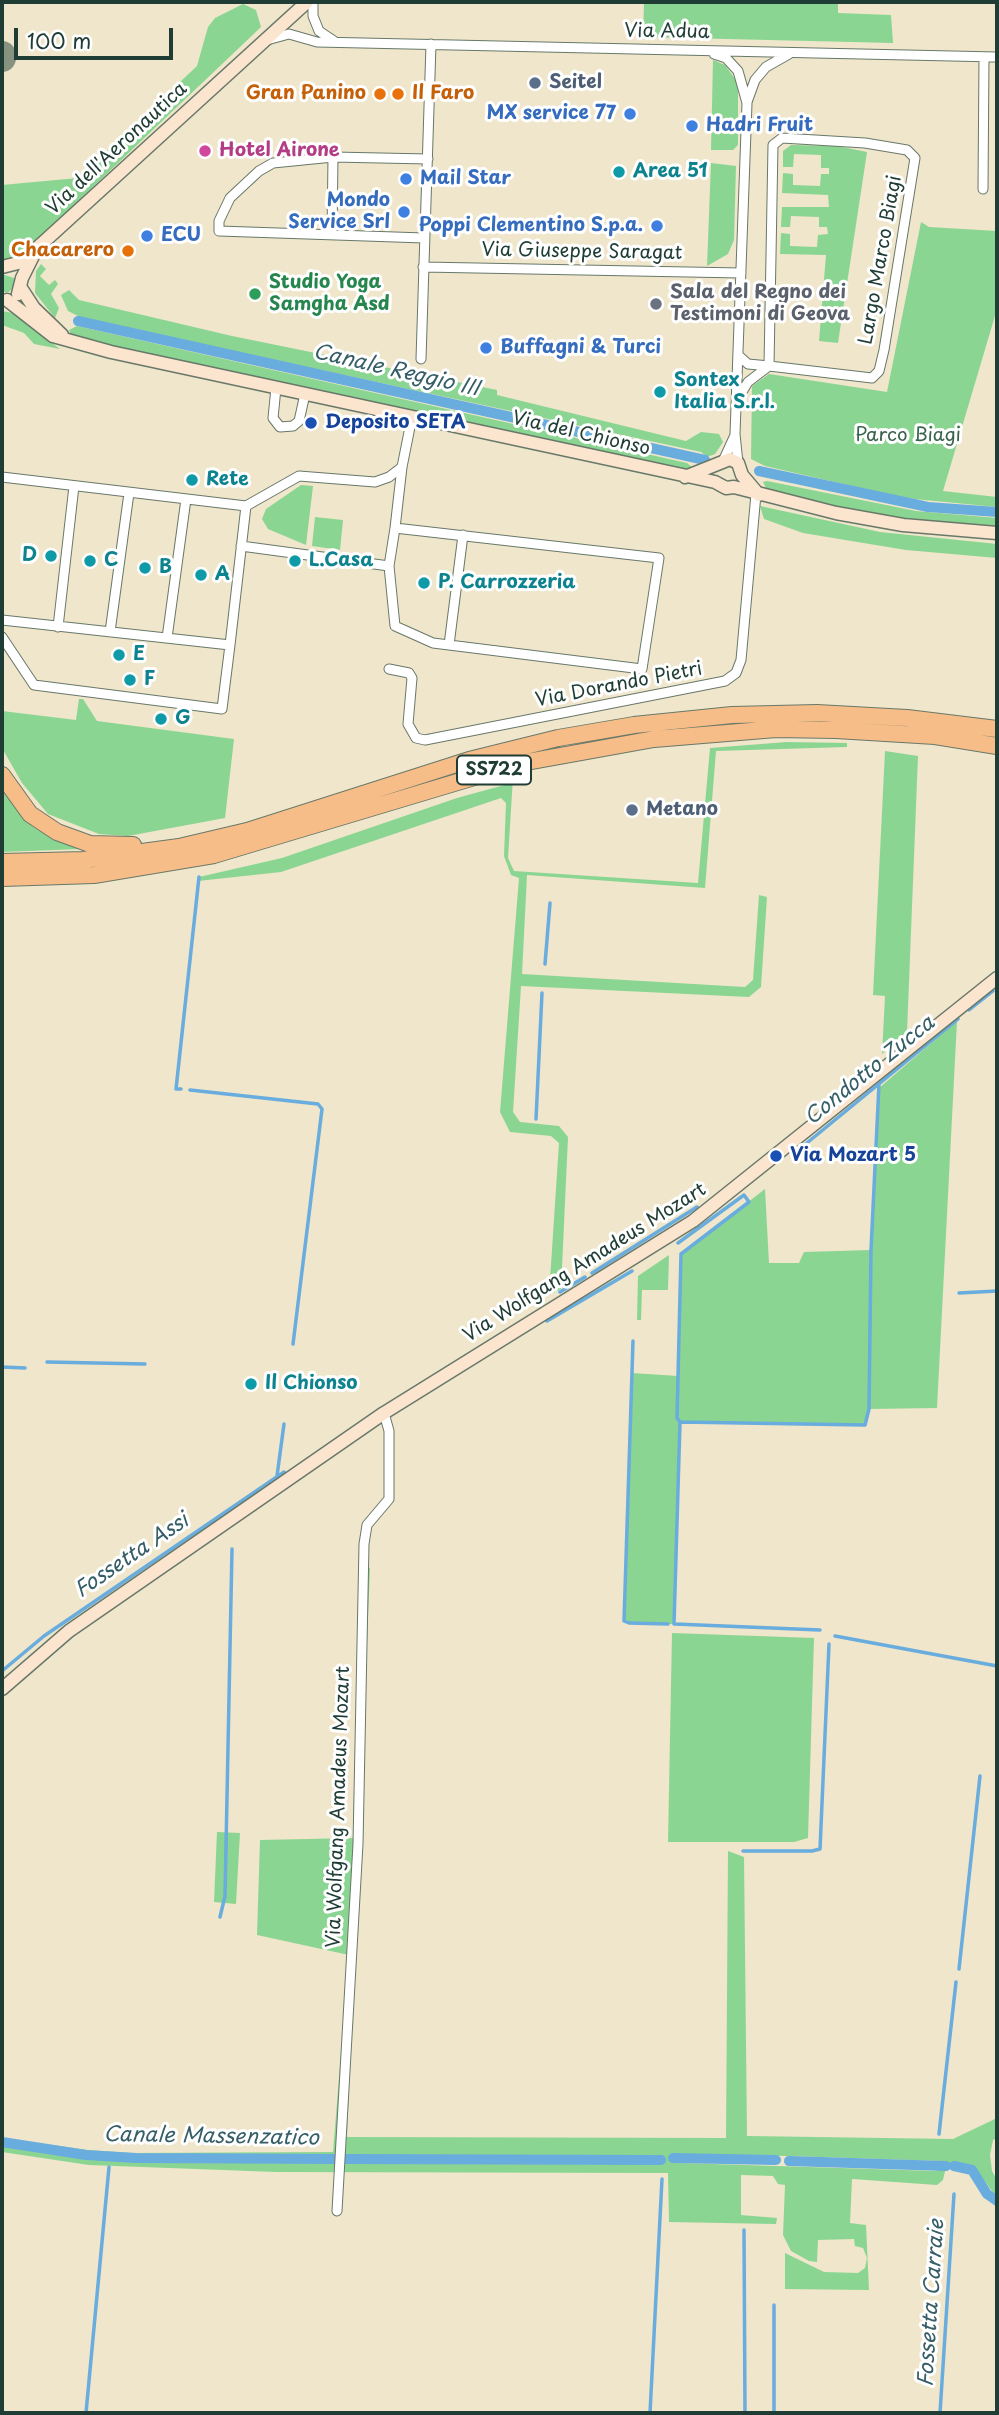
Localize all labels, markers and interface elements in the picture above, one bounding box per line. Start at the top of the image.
scale bar [18,14,177,58]
street label: Via Adua [624,20,710,44]
text: 100 m [27,24,91,56]
place label: Seitel [549,72,602,94]
marker: Seitel [527,75,543,91]
street label: Via dell'Aeronautica [42,78,192,220]
place label: Gran Panino [246,83,366,105]
place label: Il Faro [412,83,474,105]
marker: Gran Panino [372,86,388,102]
marker: Il Faro [390,86,406,102]
place label: MX service 77 [487,103,616,125]
marker: MX service 77 [622,106,638,122]
place label: Hadri Fruit [706,115,813,137]
marker: Hadri Fruit [684,118,700,134]
place label: Hotel Airone [219,140,340,162]
marker: Hotel Airone [197,143,213,159]
place label: Area 51 [633,161,707,183]
marker: Area 51 [611,164,627,180]
place label: Mail Star [420,168,511,190]
marker: Mail Star [398,171,414,187]
street label: Largo Marco Biagi [855,174,907,346]
place label: Mondo Service Srl [288,190,390,234]
marker: Mondo Service Srl [396,204,412,220]
place label: Poppi Clementino S.p.a. [419,215,643,237]
marker: Poppi Clementino S.p.a. [649,218,665,234]
place label: ECU [161,225,201,247]
marker: ECU [139,228,155,244]
street label: Via Giuseppe Saragat [482,239,682,265]
place label: Chacarero [11,240,114,262]
marker: Chacarero [120,243,136,259]
place label: Studio Yoga Samgha Asd [269,272,390,316]
place label: Sala del Regno dei Testimoni di Geova [670,282,850,326]
marker: Studio Yoga Samgha Asd [247,286,263,302]
marker: Sala del Regno dei Testimoni di Geova [648,296,664,312]
place label: Buffagni & Turci [500,337,661,359]
water label: Canale Reggio III [311,340,481,402]
marker: Buffagni & Turci [478,340,494,356]
place label: Sontex Italia S.r.l. [674,370,775,414]
marker: Sontex Italia S.r.l. [652,384,668,400]
street label: Via del Chionso [510,407,652,461]
place label: Deposito SETA [325,412,465,434]
marker: Deposito SETA [303,415,319,431]
park label: Parco Biagi [855,425,961,447]
place label: Rete [206,469,249,491]
marker: Rete [184,472,200,488]
place label: D [22,545,37,567]
marker: D [43,548,59,564]
place label: C [104,550,118,572]
place label: L.Casa [309,550,373,572]
marker: C [82,553,98,569]
marker: L.Casa [287,553,303,569]
place label: B [159,557,172,579]
marker: B [137,560,153,576]
place label: A [215,564,230,586]
marker: A [193,567,209,583]
place label: P. Carrozzeria [438,572,576,594]
marker: P. Carrozzeria [416,575,432,591]
place label: E [133,644,145,666]
marker: E [111,647,127,663]
street label: Via Dorando Pietri [534,658,704,712]
place label: F [144,669,155,691]
marker: F [122,672,138,688]
place label: G [175,708,191,730]
marker: G [153,711,169,727]
road number: SS722 [457,756,531,784]
place label: Metano [646,799,718,821]
marker: Metano [624,802,640,818]
water label: Condotto Zucca [800,1011,940,1131]
place label: Via Mozart 5 [790,1145,916,1167]
marker: Via Mozart 5 [768,1148,784,1164]
street label: Via Wolfgang Amadeus Mozart [459,1179,711,1347]
place label: Il Chionso [265,1373,357,1395]
marker: Il Chionso [243,1376,259,1392]
water label: Fossetta Assi [70,1509,194,1603]
street label: Via Wolfgang Amadeus Mozart [323,1666,355,1948]
water label: Canale Massenzatico [103,2123,319,2151]
water label: Fossetta Carraie [914,2219,950,2387]

